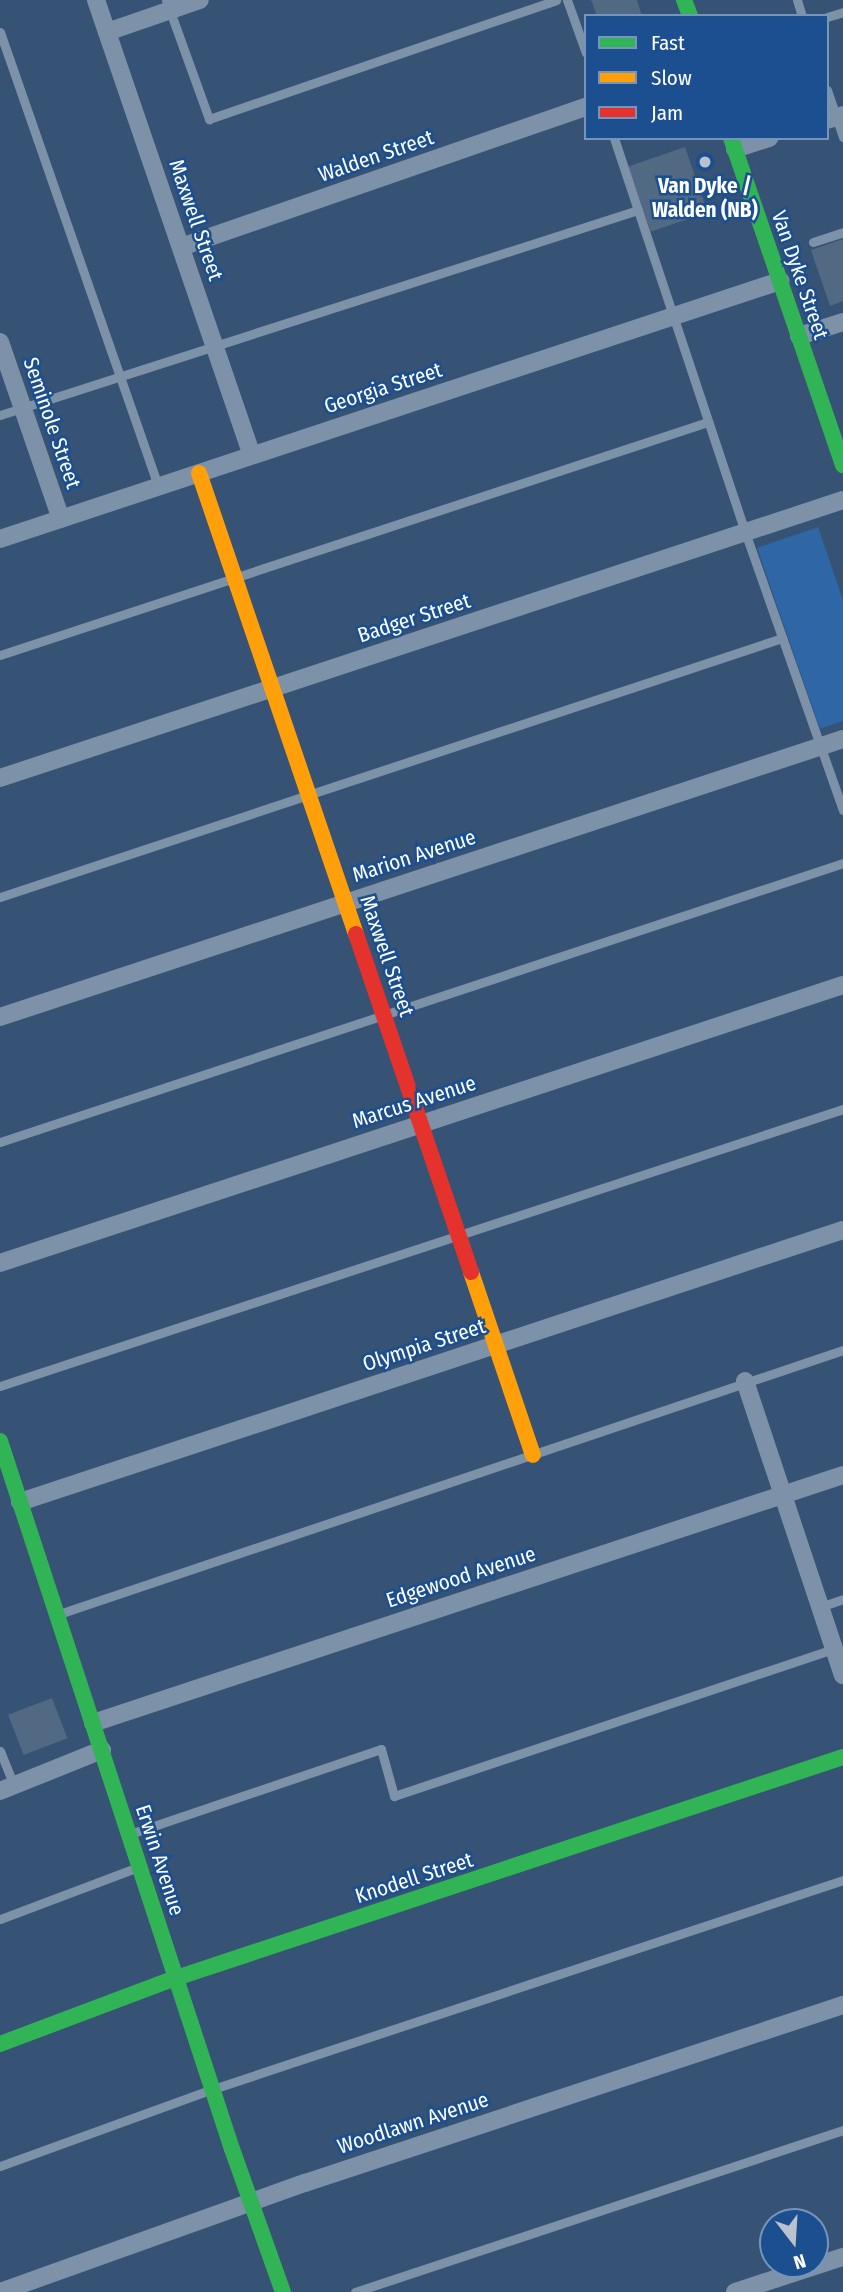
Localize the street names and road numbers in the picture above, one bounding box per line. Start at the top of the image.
street label: Walden Street [315,125,437,187]
street label: Maxwell Street [164,156,228,284]
street label: Van Dyke Street [766,207,834,343]
street label: Seminole Street [18,354,86,492]
street label: Georgia Street [321,357,445,419]
street label: Badger Street [355,588,473,648]
street label: Marion Avenue [349,824,479,888]
street label: Maxwell Street [355,892,419,1020]
street label: Marcus Avenue [349,1070,479,1134]
street label: Olympia Street [360,1313,488,1377]
street label: Edgewood Avenue [383,1541,539,1613]
street label: Erwin Avenue [130,1801,190,1919]
street label: Knodell Street [352,1847,476,1909]
street label: Woodlawn Avenue [334,2087,492,2159]

